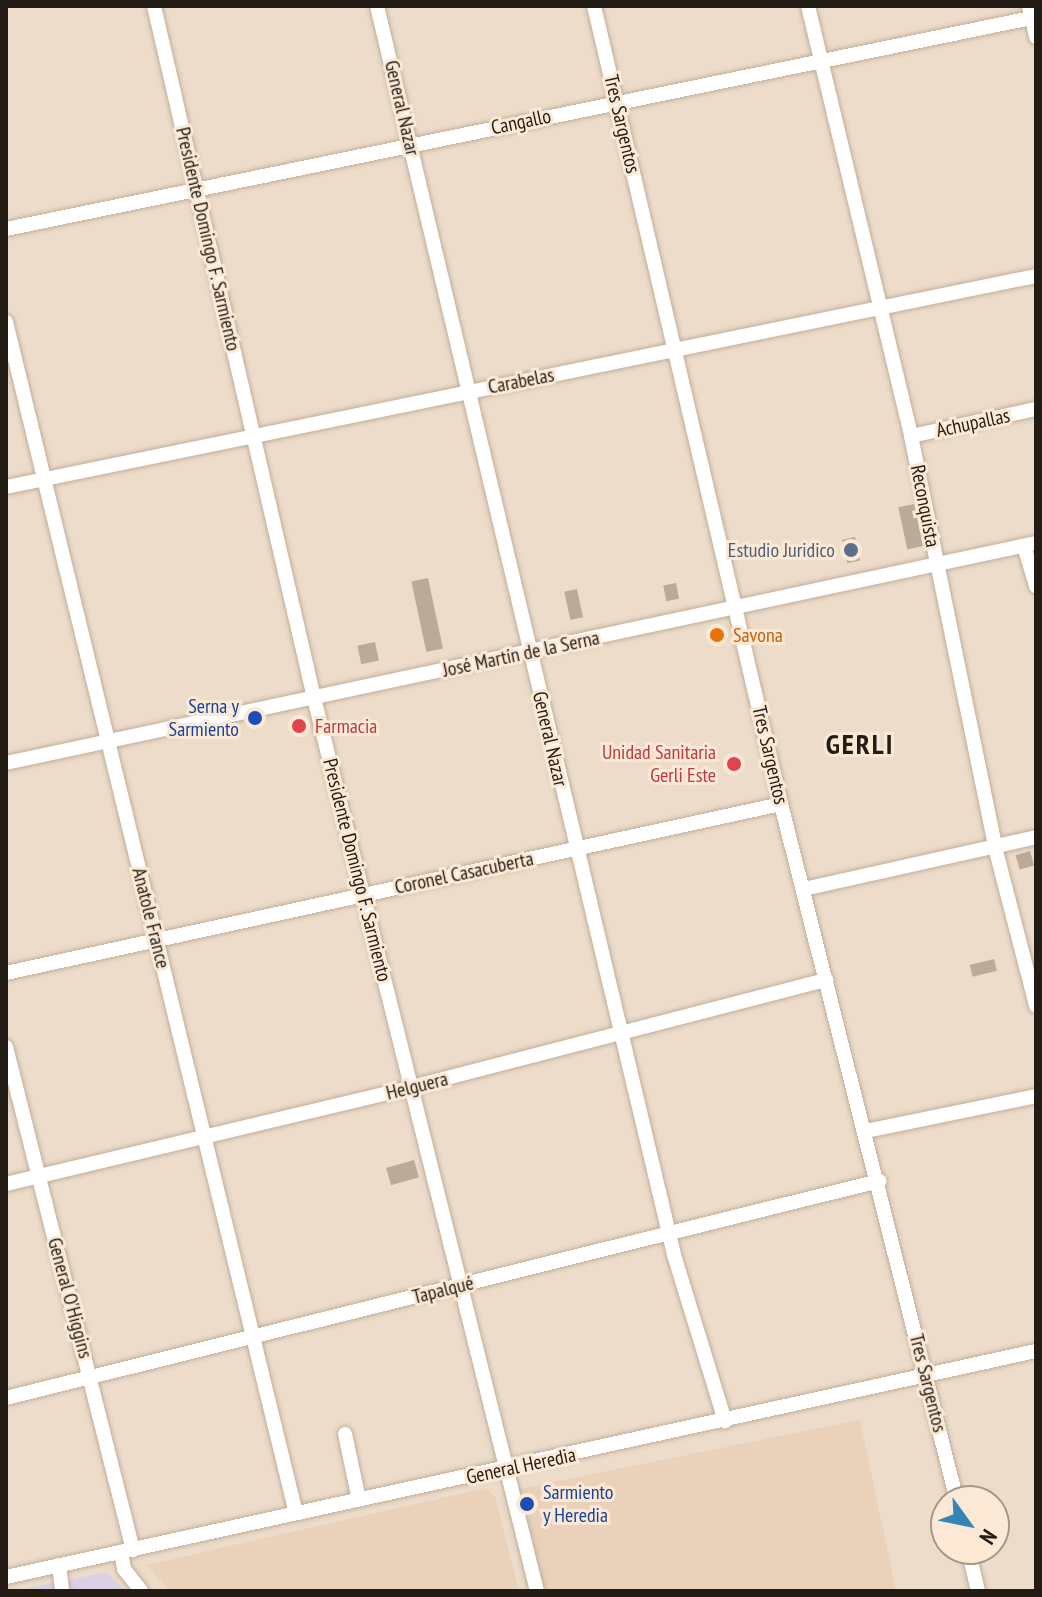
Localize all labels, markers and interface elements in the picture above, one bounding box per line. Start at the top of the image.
street label: General Nazar [379,58,425,158]
street label: Tres Sargentos [599,72,645,176]
street label: Cangallo [489,104,553,140]
street label: Presidente Domingo F. Sarmiento [170,124,246,354]
street label: Carabelas [486,363,556,399]
street label: Achupallas [934,404,1012,442]
street label: Reconquista [905,463,945,549]
place label: Estudio Juridico [728,538,835,562]
marker: Estudio Juridico [842,541,860,559]
place label: Savona [733,623,783,647]
street label: José Martín de la Serna [441,626,601,682]
marker: Savona [708,626,726,644]
street label: General Nazar [527,689,573,789]
place label: Serna y Sarmiento [169,694,239,741]
street label: Tres Sargentos [747,703,793,807]
marker: Serna y Sarmiento [246,709,264,727]
place label: Farmacia [315,714,377,738]
marker: Farmacia [290,717,308,735]
district label: GERLI [826,727,894,761]
place label: Unidad Sanitaria Gerli Este [602,740,716,787]
marker: Unidad Sanitaria Gerli Este [723,753,745,775]
street label: Presidente Domingo F. Sarmiento [318,755,396,985]
street label: Coronel Casacuberta [392,847,536,899]
street label: Anatole France [127,865,175,971]
street label: Helguera [384,1067,450,1105]
street label: General O'Higgins [42,1235,98,1361]
street label: Tapalqué [410,1271,476,1309]
street label: Tres Sargentos [904,1331,952,1435]
street label: General Heredia [464,1443,578,1489]
place label: Sarmiento y Heredia [543,1480,613,1527]
north arrow [930,1485,1010,1565]
marker: Sarmiento y Heredia [518,1495,536,1513]
text: N [973,1524,1003,1550]

